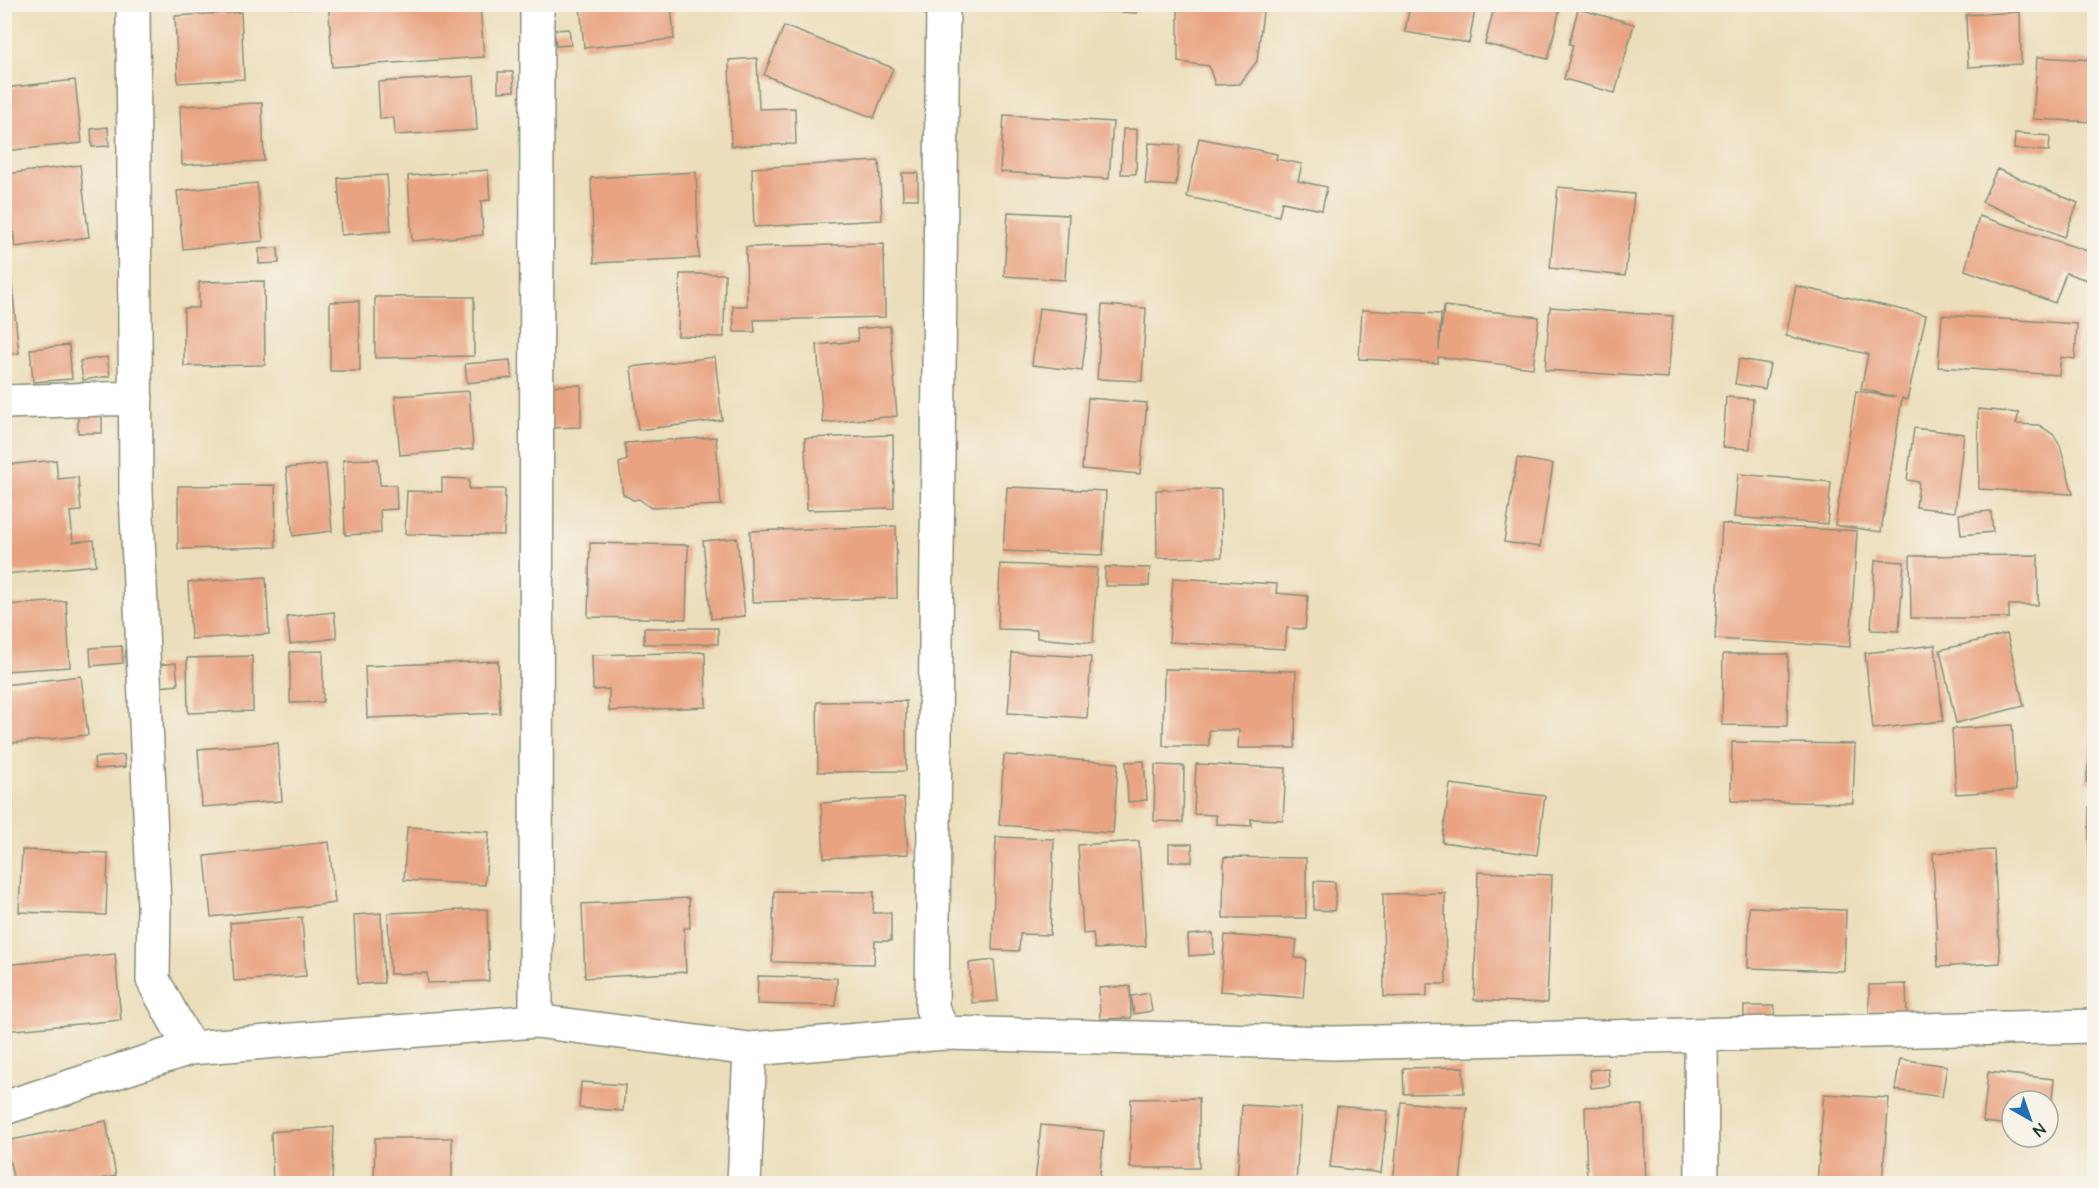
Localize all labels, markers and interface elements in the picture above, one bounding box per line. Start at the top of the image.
north arrow [2000,1089,2060,1149]
text: N [2028,1118,2050,1141]

